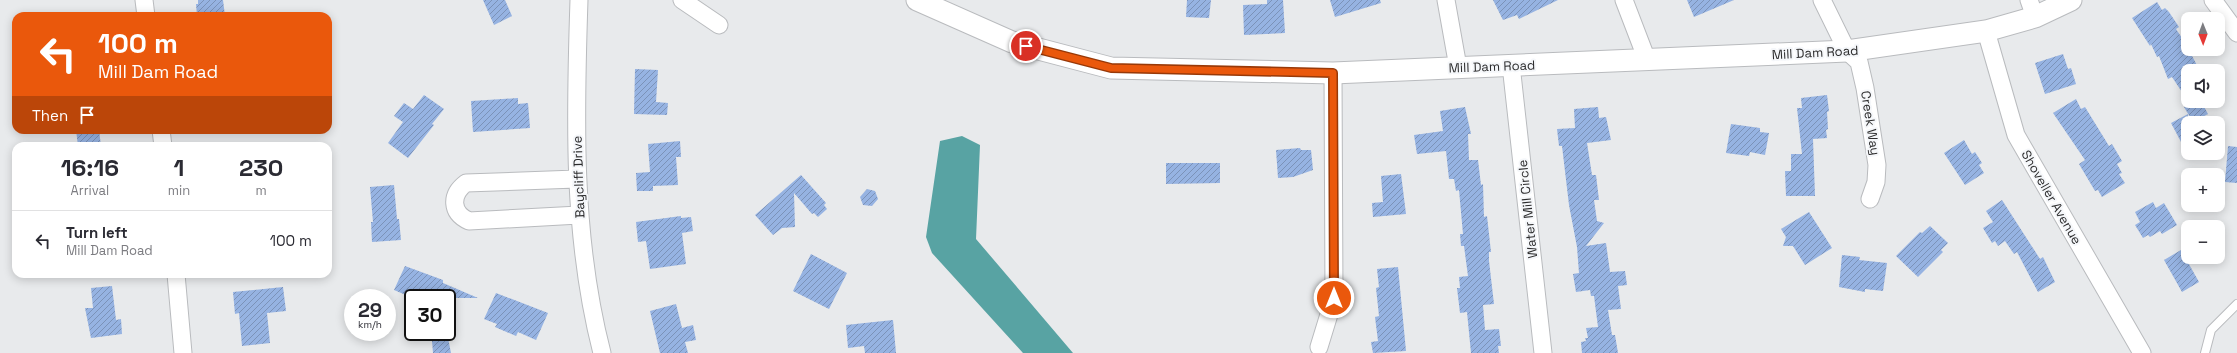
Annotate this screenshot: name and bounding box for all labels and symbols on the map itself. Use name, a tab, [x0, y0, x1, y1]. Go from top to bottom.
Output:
north arrow	[2181, 12, 2225, 56]
pin	[1009, 29, 1043, 63]
street label: Mill Dam Road	[1771, 42, 1859, 63]
street label: Mill Dam Road	[1448, 56, 1536, 77]
street label: Creek Way	[1857, 90, 1884, 157]
street label: Baycliff Drive	[569, 136, 588, 218]
street label: Shoveller Avenue	[2018, 147, 2085, 247]
street label: Water Mill Circle	[1514, 159, 1541, 259]
position arrow	[1313, 277, 1355, 319]
speed limit sign: 30	[404, 289, 456, 341]

